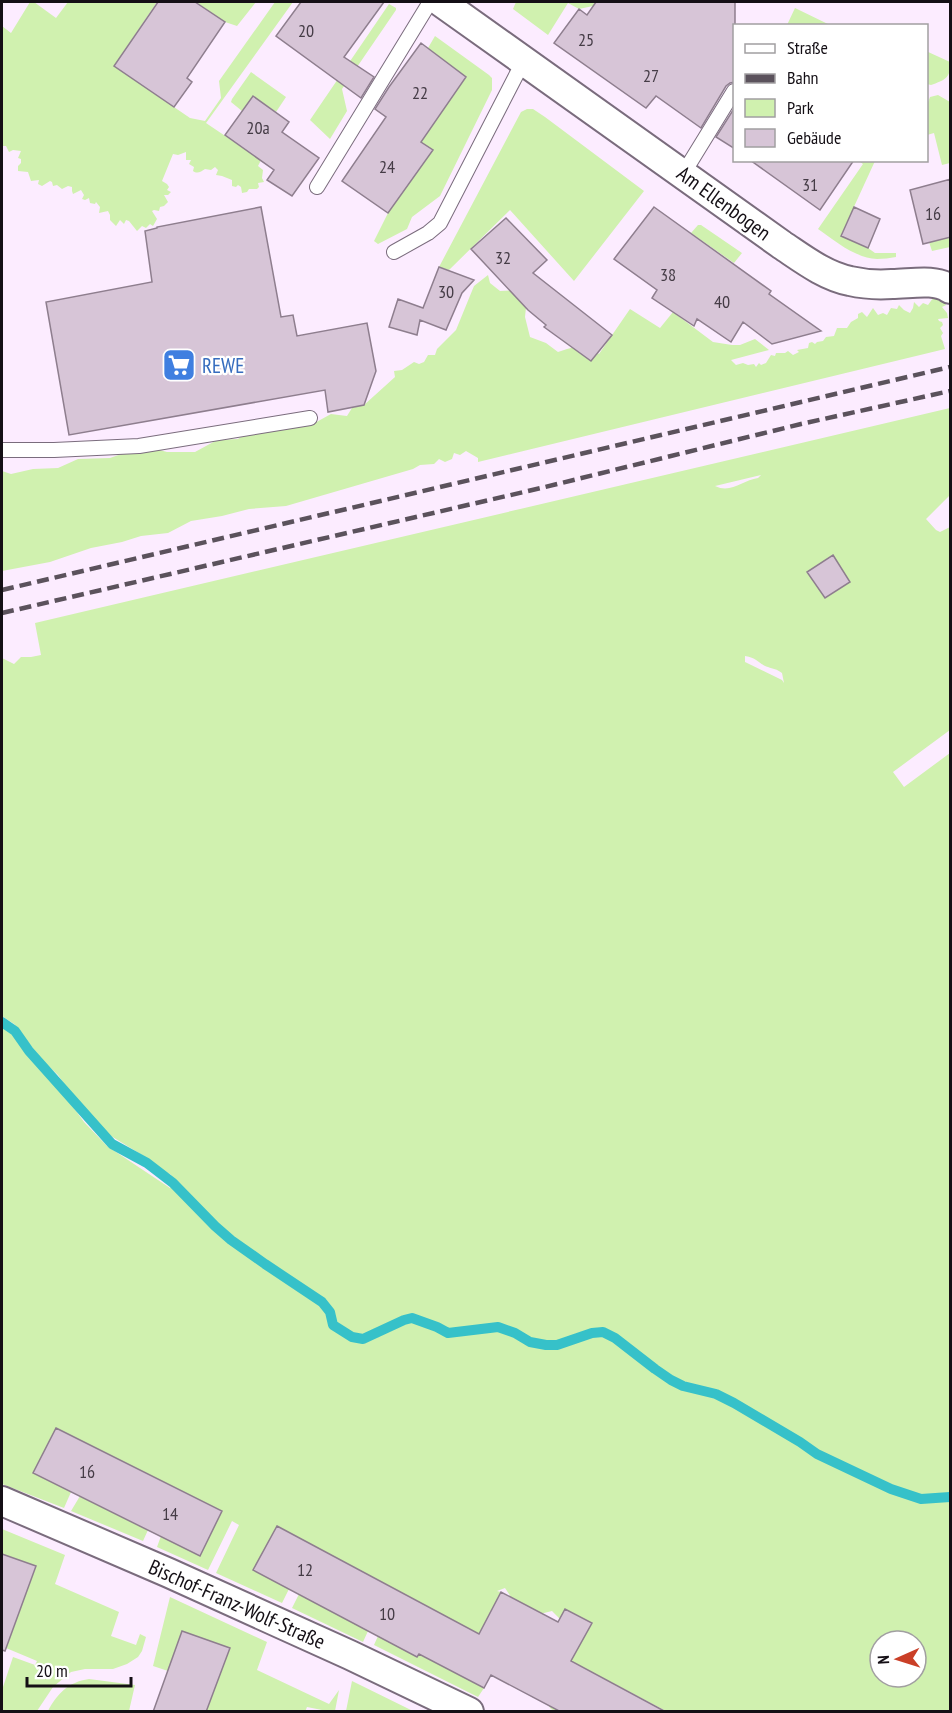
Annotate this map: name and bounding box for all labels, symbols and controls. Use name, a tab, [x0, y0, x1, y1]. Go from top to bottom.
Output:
house number: 20	[298, 19, 314, 42]
legend	[733, 24, 928, 162]
house number: 25	[578, 28, 594, 51]
text: Straße	[787, 36, 828, 59]
house number: 27	[643, 64, 659, 87]
text: Bahn	[787, 66, 819, 89]
house number: 22	[412, 81, 428, 104]
text: Park	[787, 96, 814, 119]
house number: 20a	[246, 116, 270, 139]
text: Gebäude	[787, 126, 841, 149]
house number: 24	[379, 155, 395, 178]
street label: Am Ellenbogen	[672, 160, 776, 246]
house number: 31	[802, 173, 818, 196]
house number: 16	[925, 202, 941, 225]
house number: 32	[495, 246, 511, 269]
house number: 38	[660, 263, 676, 286]
house number: 30	[438, 280, 454, 303]
house number: 40	[714, 290, 730, 313]
supermarket icon: REWE	[161, 347, 197, 383]
place label: REWE	[202, 352, 244, 379]
house number: 16	[79, 1460, 95, 1483]
house number: 14	[162, 1502, 178, 1525]
street label: Bischof-Franz-Wolf-Straße	[145, 1553, 329, 1655]
house number: 12	[297, 1558, 313, 1581]
house number: 10	[379, 1602, 395, 1625]
north arrow	[868, 1629, 928, 1689]
scale bar	[27, 1650, 130, 1688]
text: N	[873, 1655, 893, 1665]
text: 20 m	[36, 1659, 68, 1682]

